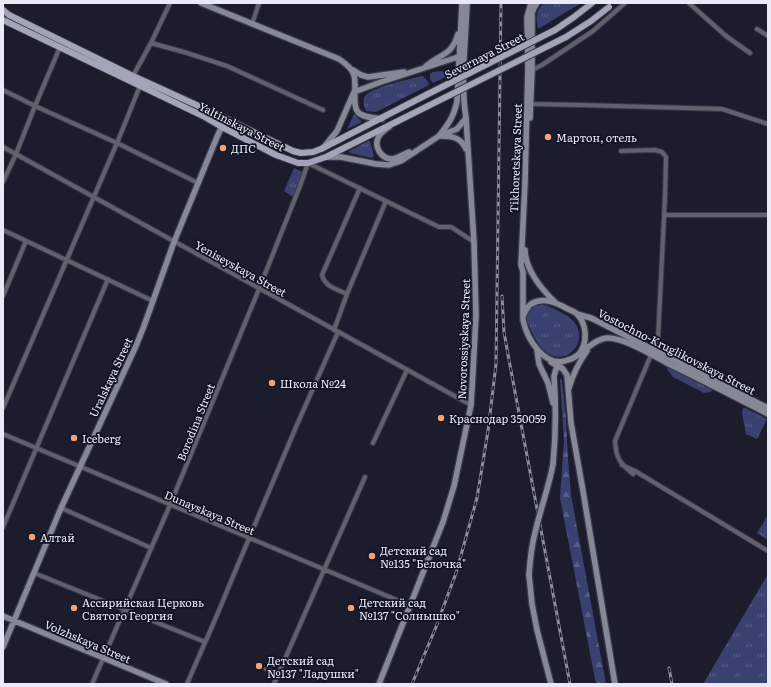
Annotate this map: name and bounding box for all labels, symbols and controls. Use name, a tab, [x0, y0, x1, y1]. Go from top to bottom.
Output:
street label: Severnaya Street	[441, 28, 527, 82]
street label: Yaltinskaya Street	[196, 97, 288, 155]
street label: Tikhoretskaya Street	[505, 102, 525, 213]
place label: Мартон, отель	[556, 129, 637, 145]
marker: Мартон, отель	[543, 132, 553, 142]
place label: ДПС	[231, 140, 256, 156]
marker: ДПС	[218, 143, 228, 153]
street label: Yeniseyskaya Street	[192, 236, 290, 300]
street label: Novorossiyskaya Street	[453, 278, 473, 400]
street label: Vostochno-Kruglikovskaya Street	[595, 304, 759, 398]
street label: Uralskaya Street	[85, 334, 136, 419]
place label: Школа №24	[280, 375, 346, 391]
marker: Школа №24	[267, 378, 277, 388]
street label: Borodina Street	[172, 380, 218, 463]
place label: Краснодар 350059	[449, 410, 546, 426]
marker: Краснодар 350059	[436, 413, 446, 423]
place label: Iceberg	[82, 430, 122, 446]
marker: Iceberg	[69, 433, 79, 443]
street label: Dunayskaya Street	[162, 486, 258, 538]
place label: Алтай	[40, 529, 75, 545]
marker: Алтай	[27, 532, 37, 542]
place label: Детский сад №135 "Белочка"	[380, 542, 466, 571]
marker: Детский сад №135 "Белочка"	[367, 551, 377, 561]
place label: Ассирийская Церковь Святого Георгия	[82, 594, 204, 623]
place label: Детский сад №137 "Солнышко"	[359, 594, 460, 623]
marker: Ассирийская Церковь Святого Георгия	[69, 603, 79, 613]
marker: Детский сад №137 "Солнышко"	[346, 603, 356, 613]
street label: Volzhskaya Street	[42, 616, 134, 667]
place label: Детский сад №137 "Ладушки"	[267, 652, 359, 681]
marker: Детский сад №137 "Ладушки"	[254, 661, 264, 671]

